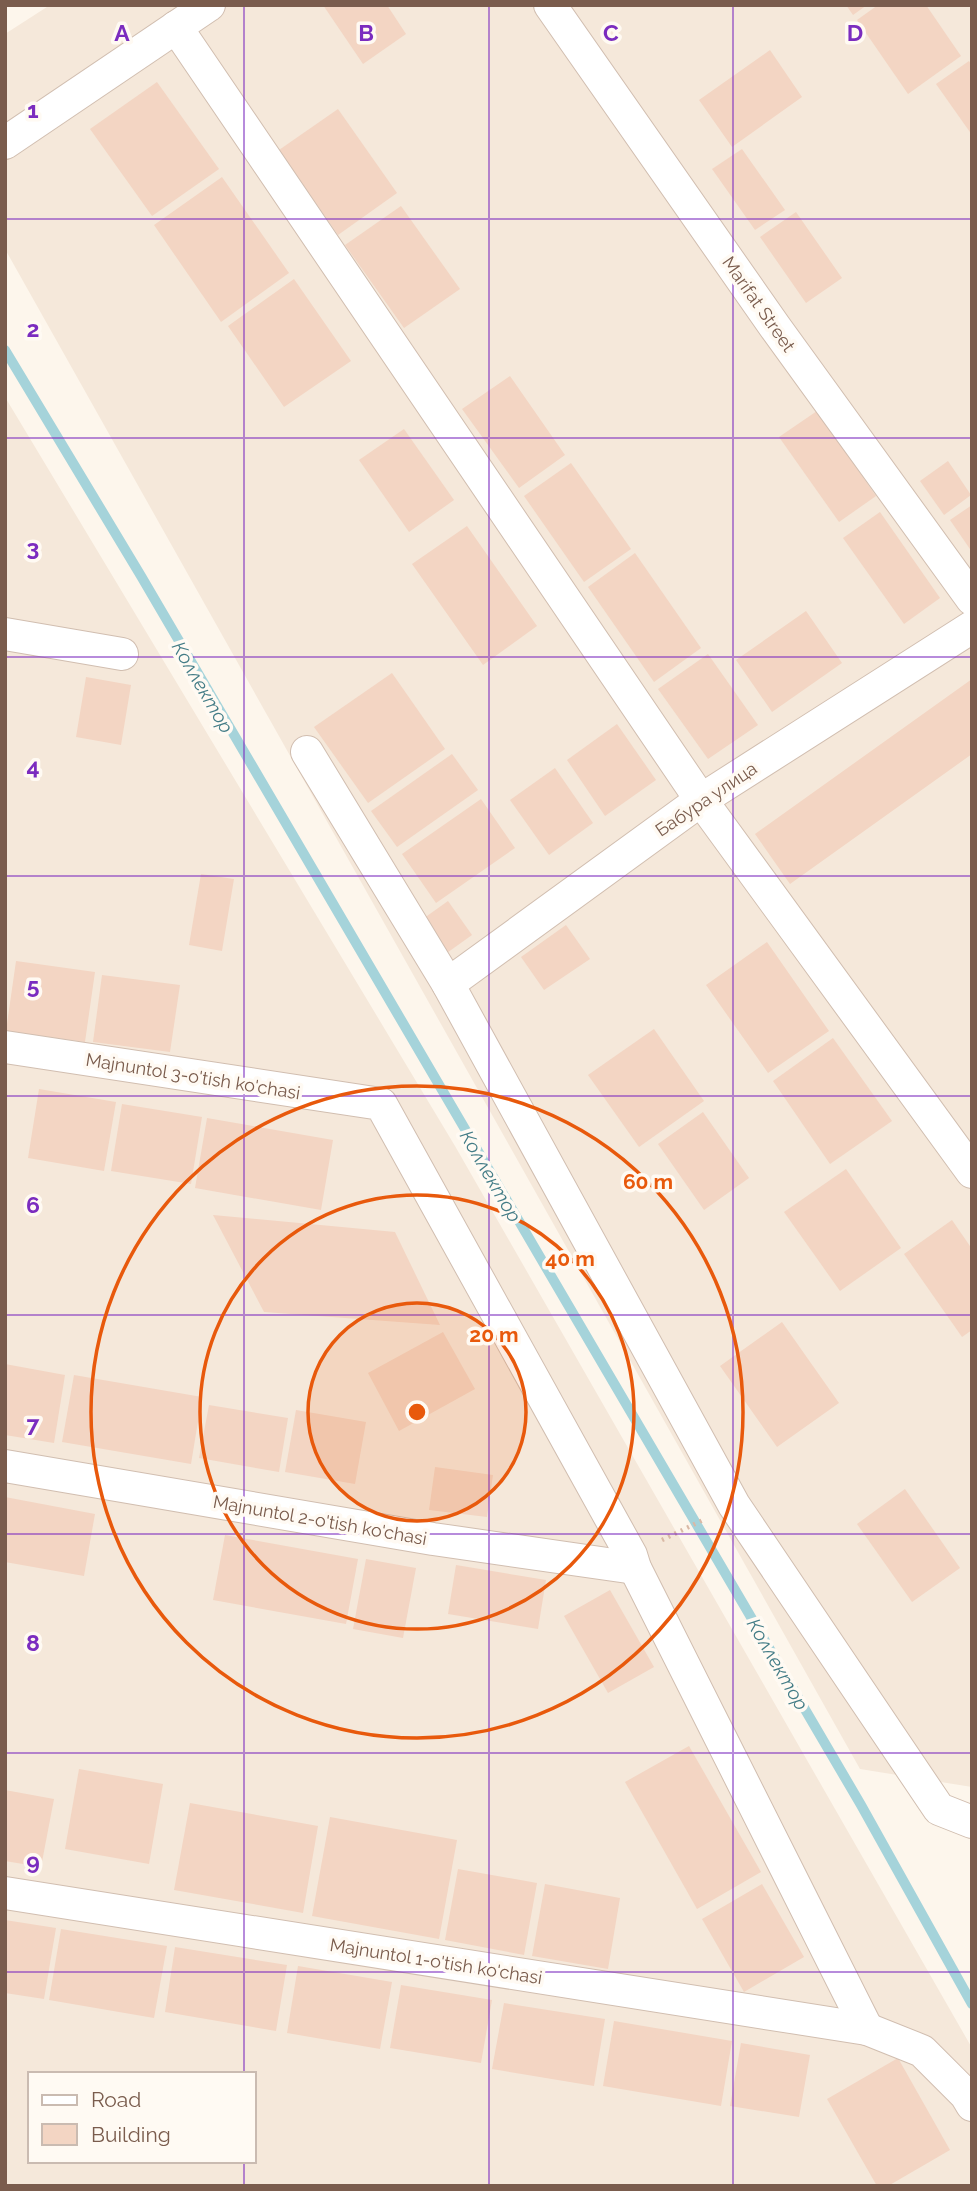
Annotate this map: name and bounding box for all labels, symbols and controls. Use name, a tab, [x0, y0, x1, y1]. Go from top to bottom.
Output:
text: A	[114, 19, 130, 46]
text: B	[358, 19, 374, 46]
text: C	[603, 19, 619, 46]
text: D	[847, 19, 863, 46]
text: 1	[27, 96, 39, 123]
street label: Marifat Street	[718, 252, 800, 356]
text: 2	[27, 315, 39, 342]
text: 3	[27, 534, 39, 561]
water label: Коллектор	[168, 637, 238, 737]
text: 4	[26, 753, 40, 780]
street label: Бабура улица	[651, 757, 761, 841]
text: 5	[27, 972, 40, 999]
street label: Majnuntol 3-o'tish ko'chasi	[84, 1049, 302, 1103]
water label: Коллектор	[456, 1126, 526, 1226]
text: 60 m	[623, 1169, 673, 1194]
text: 6	[26, 1191, 40, 1218]
text: 40 m	[545, 1246, 595, 1271]
text: 20 m	[469, 1322, 519, 1347]
centre of rings	[405, 1400, 429, 1424]
text: 7	[27, 1410, 40, 1437]
street label: Majnuntol 2-o'tish ko'chasi	[212, 1491, 428, 1549]
water label: Коллектор	[743, 1614, 813, 1714]
text: 8	[26, 1629, 40, 1656]
text: 9	[26, 1848, 40, 1875]
street label: Majnuntol 1-o'tish ko'chasi	[328, 1934, 544, 1988]
legend	[28, 2072, 256, 2163]
text: Road	[91, 2087, 141, 2112]
text: Building	[91, 2122, 171, 2147]

